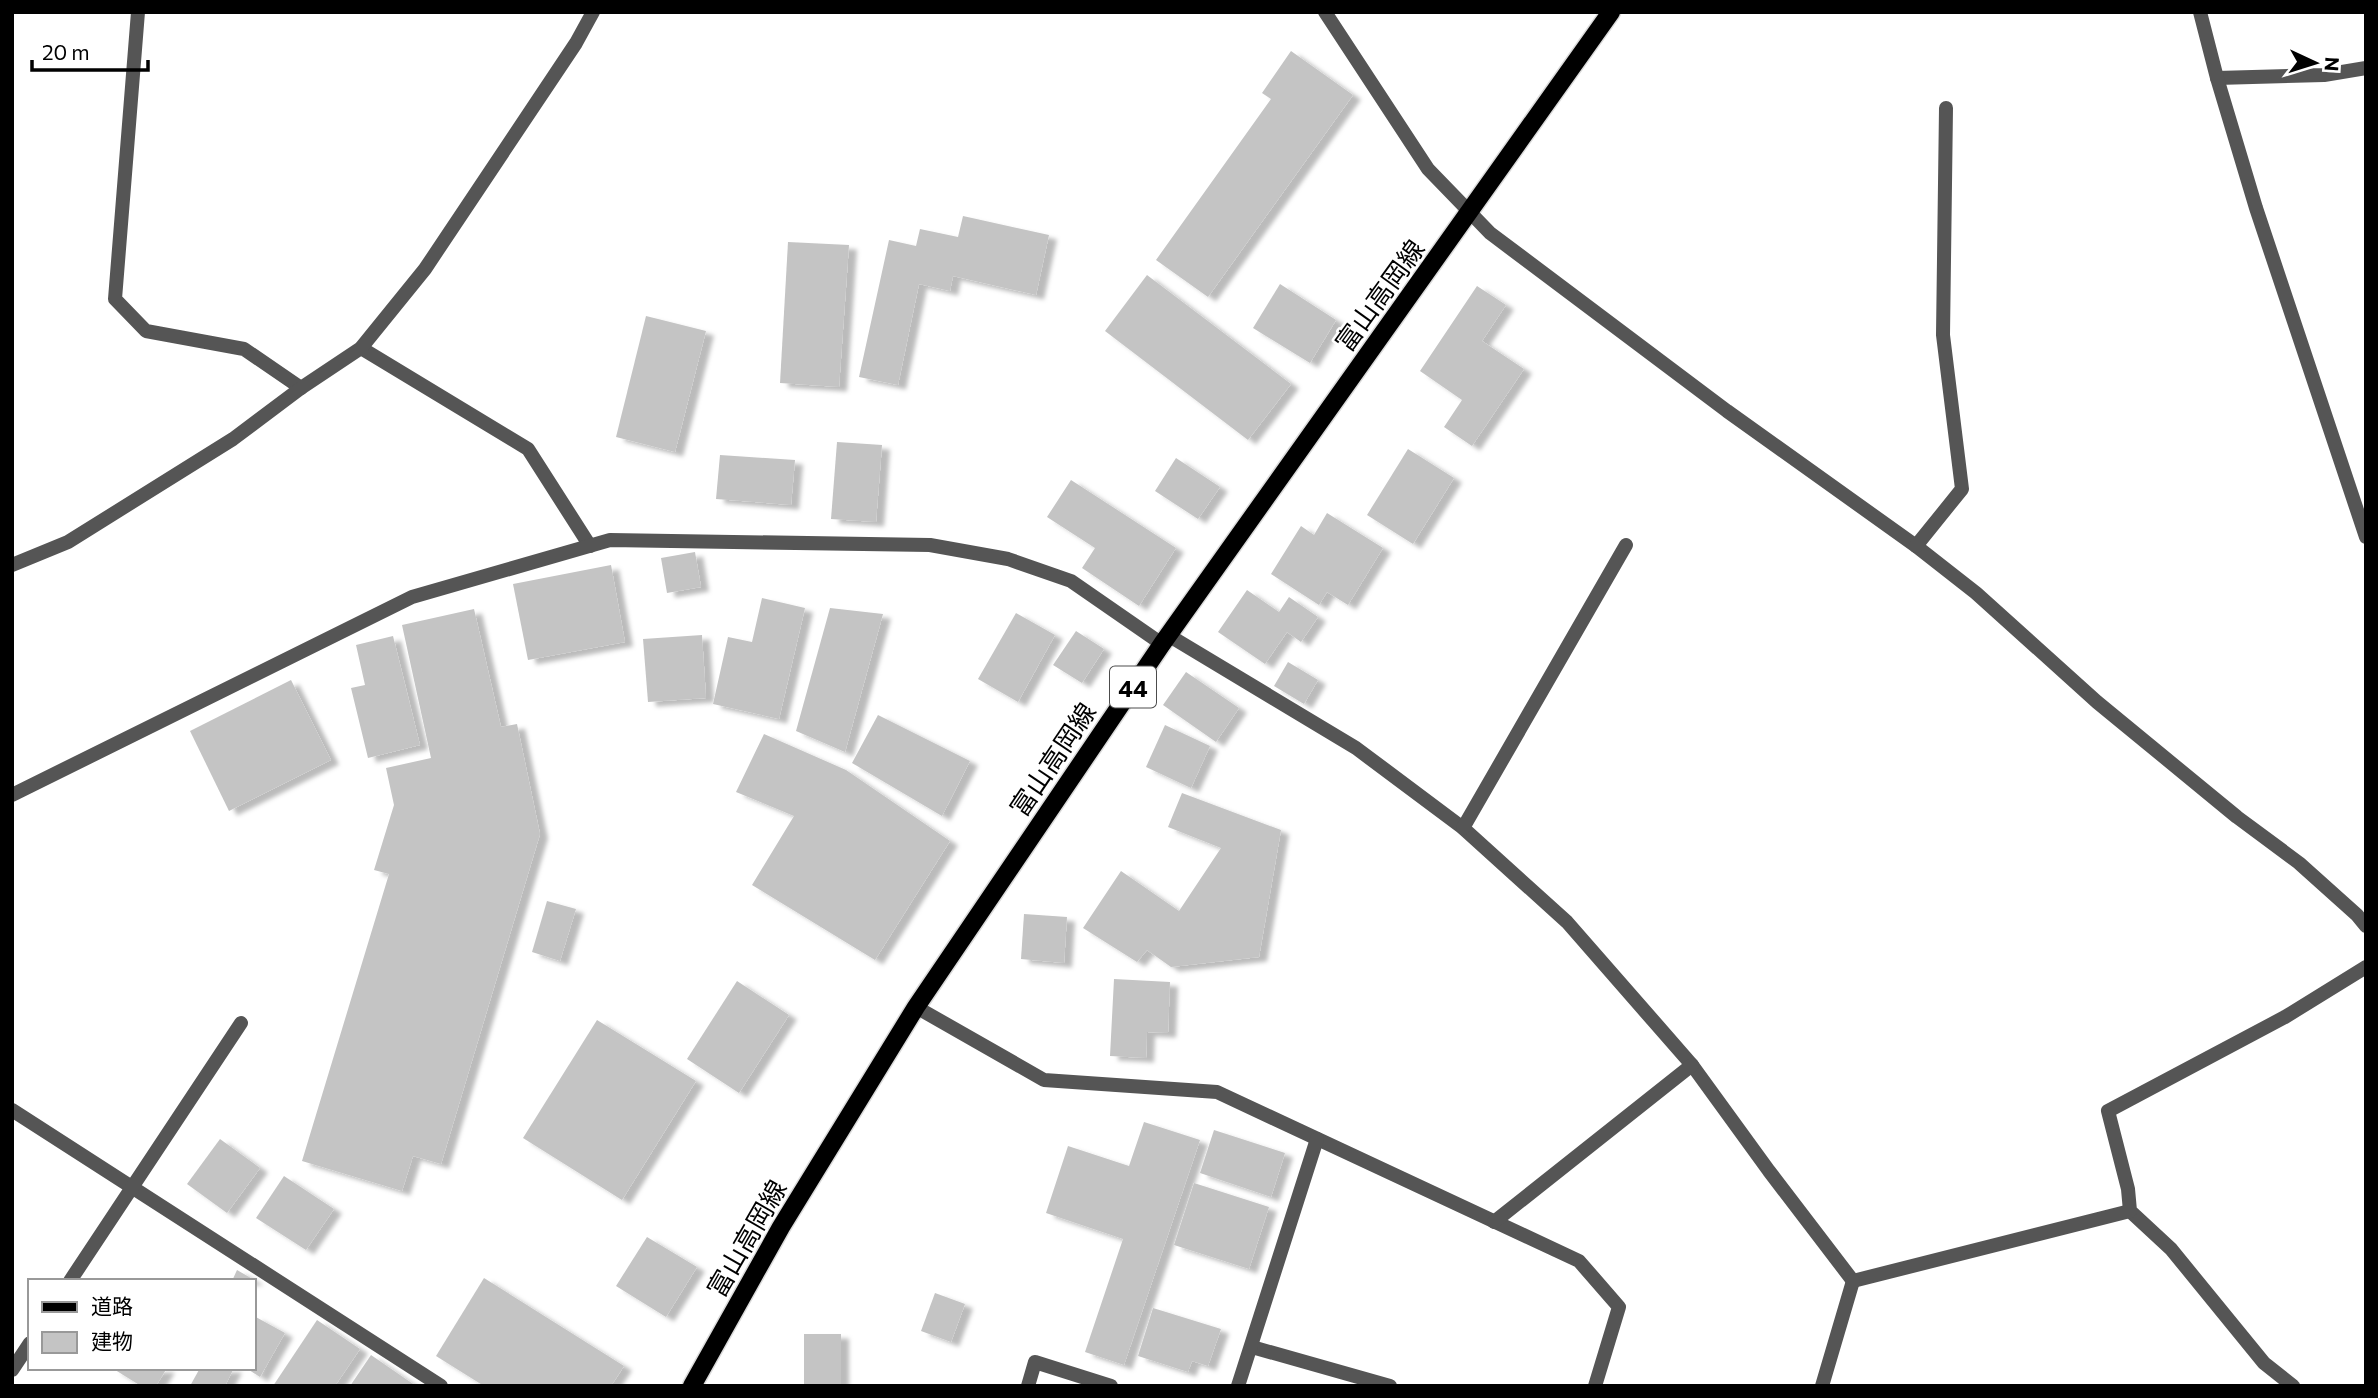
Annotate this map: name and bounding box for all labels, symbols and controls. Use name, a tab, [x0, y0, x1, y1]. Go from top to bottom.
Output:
scale bar	[32, 28, 147, 72]
north arrow	[2280, 28, 2350, 98]
text: 20 m	[42, 39, 90, 64]
text: N	[2320, 56, 2344, 72]
street label: 富山高岡線	[1328, 233, 1430, 357]
road number: 44	[1110, 666, 1156, 708]
street label: 富山高岡線	[1003, 696, 1101, 822]
street label: 富山高岡線	[700, 1174, 792, 1302]
legend	[28, 1279, 256, 1370]
text: 道路	[91, 1293, 133, 1318]
text: 建物	[91, 1328, 133, 1353]

